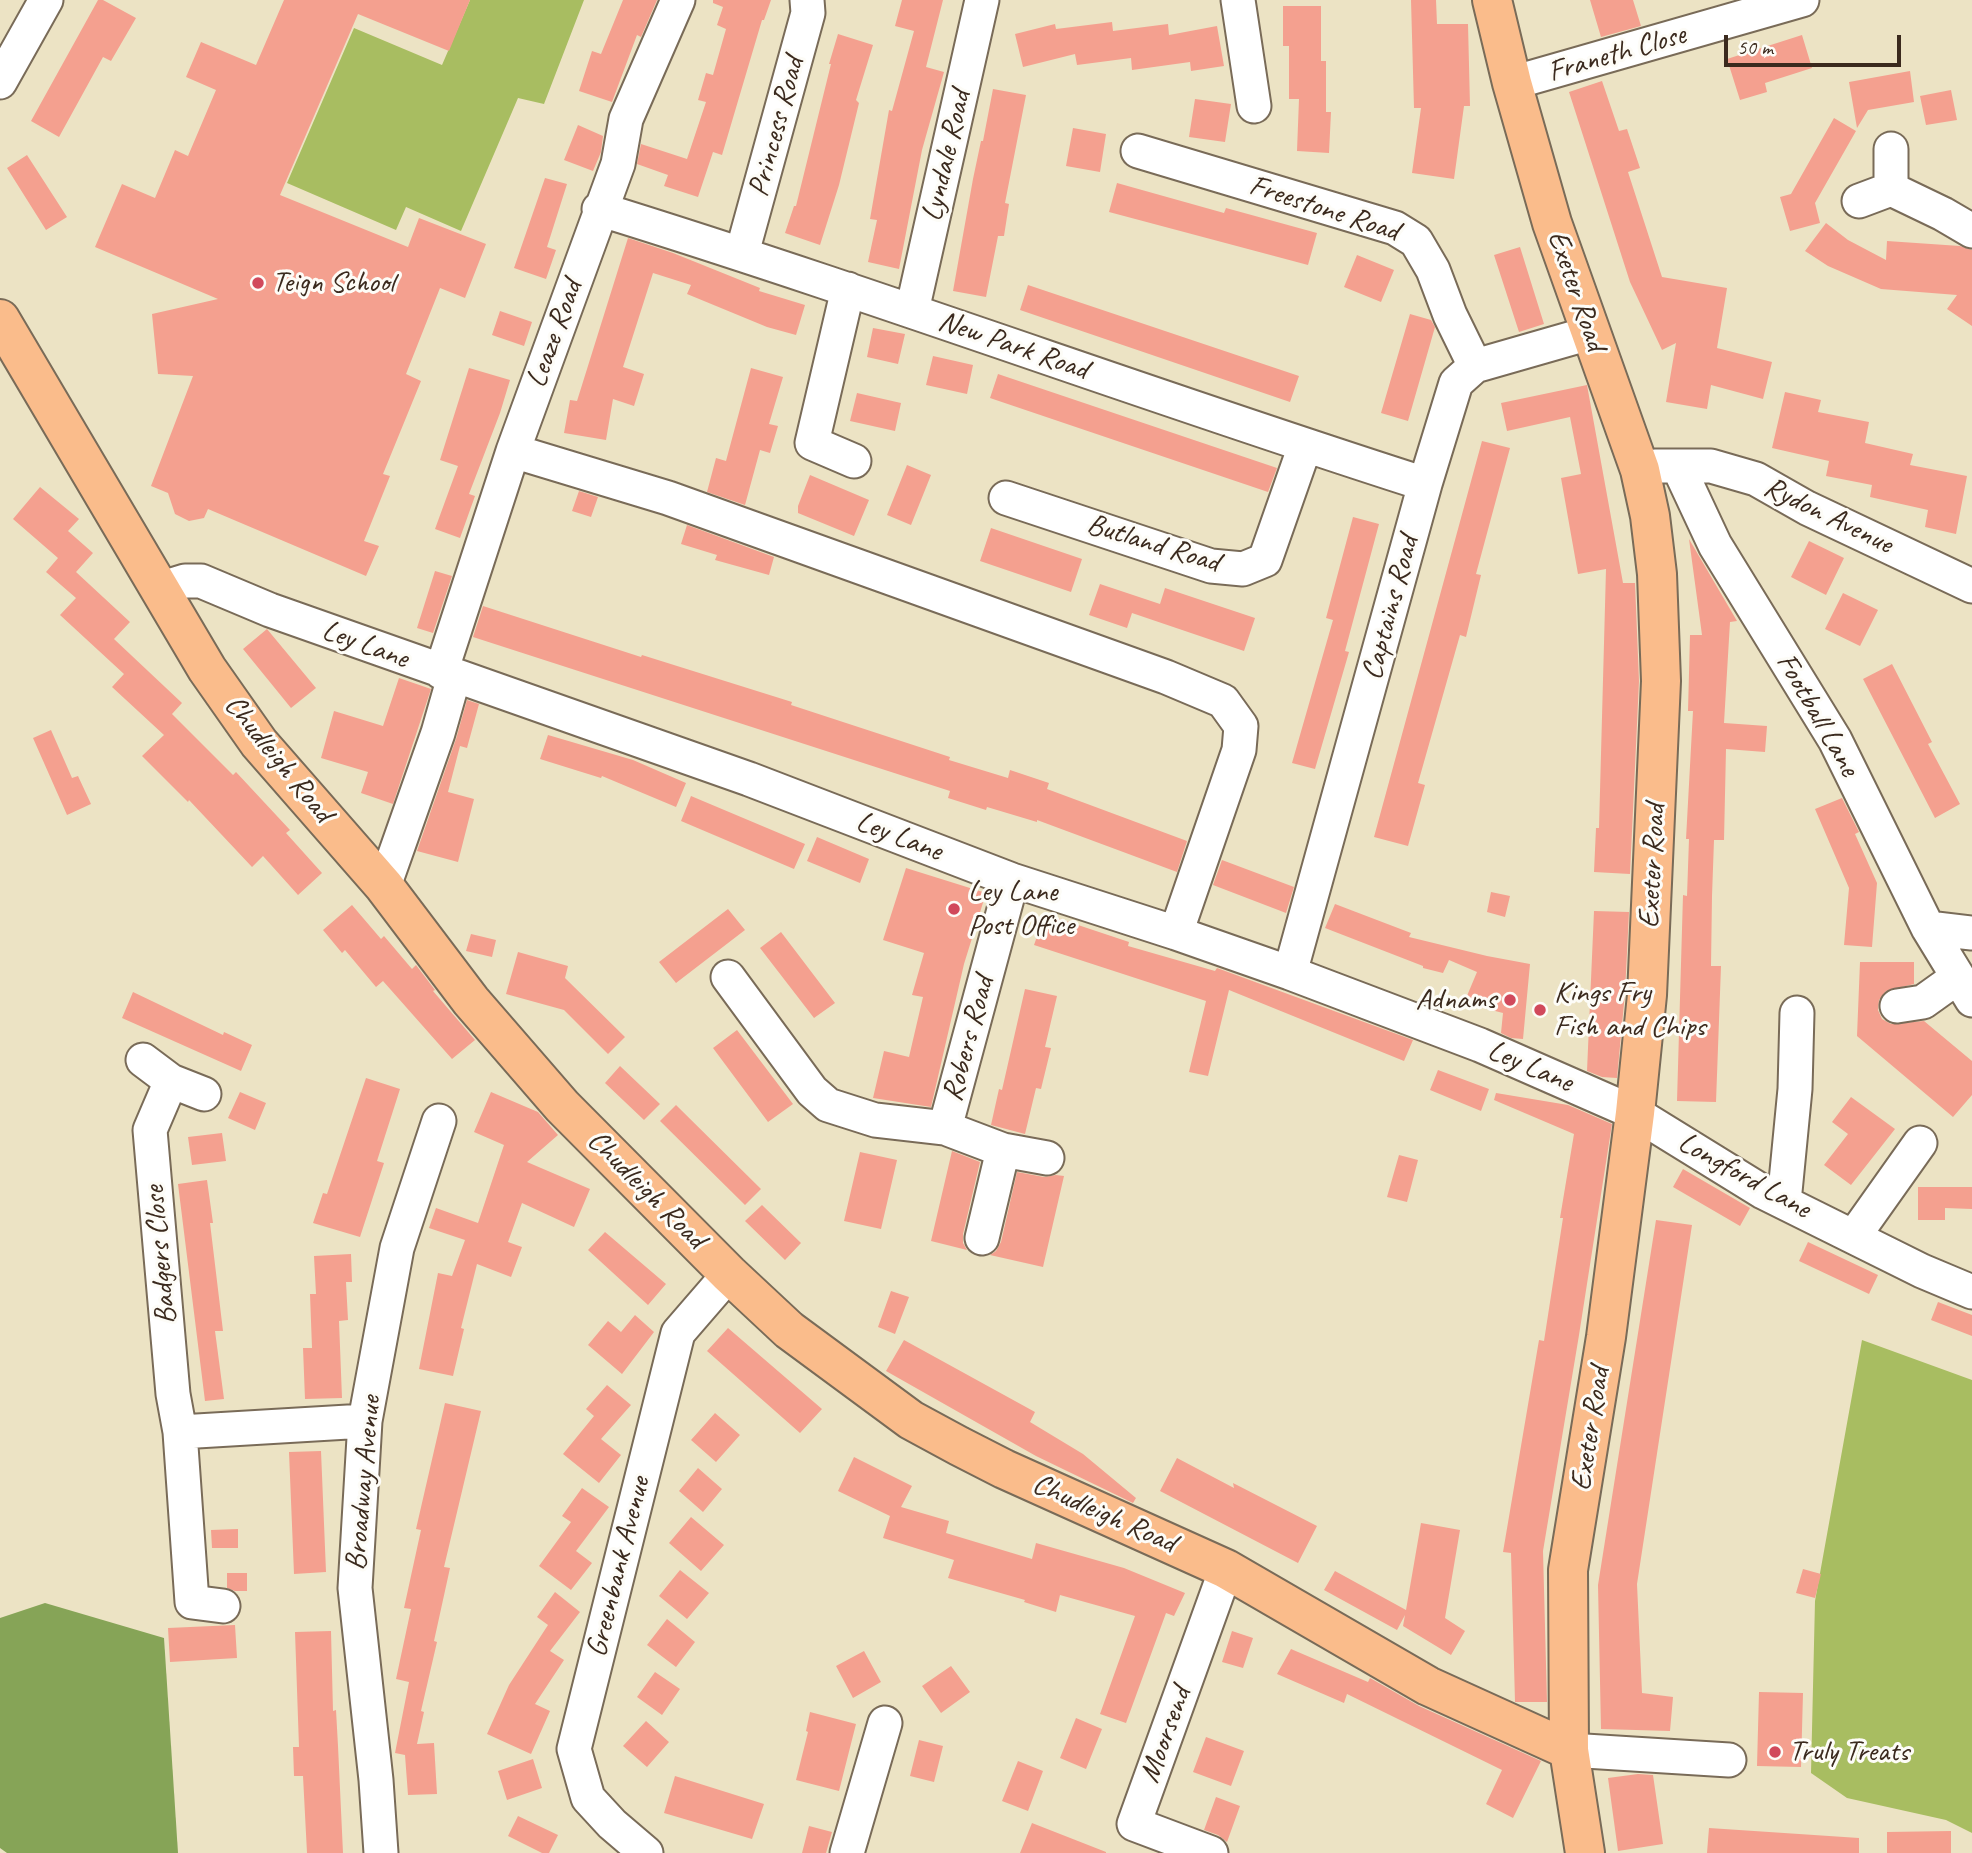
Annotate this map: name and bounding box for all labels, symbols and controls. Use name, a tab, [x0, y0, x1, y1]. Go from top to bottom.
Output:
street label: Franeth Close	[1544, 17, 1690, 91]
scale bar	[1727, 21, 1904, 65]
text: 50 m	[1737, 34, 1773, 60]
street label: Princess Road	[741, 53, 813, 201]
street label: Lyndale Road	[914, 87, 980, 225]
street label: Freestone Road	[1245, 168, 1403, 250]
street label: Exeter Road	[1539, 226, 1613, 356]
place label: Teign School	[272, 265, 394, 301]
marker: Teign School	[250, 275, 266, 291]
street label: Leaze Road	[519, 276, 591, 392]
street label: New Park Road	[933, 304, 1093, 388]
street label: Rydon Avenue	[1758, 469, 1898, 563]
street label: Butland Road	[1082, 507, 1224, 581]
street label: Captains Road	[1355, 532, 1427, 684]
street label: Ley Lane	[317, 613, 413, 677]
street label: Football Lane	[1767, 647, 1867, 783]
street label: Chudleigh Road	[216, 688, 340, 830]
street label: Exeter Road	[1632, 803, 1674, 929]
street label: Ley Lane	[851, 804, 947, 870]
place label: Ley Lane Post Office	[968, 874, 1074, 944]
marker: Ley Lane Post Office	[946, 901, 962, 917]
street label: Robers Road	[935, 973, 1003, 1105]
place label: Kings Fry Fish and Chips	[1554, 975, 1706, 1046]
place label: Adnams	[1416, 982, 1496, 1018]
marker: Adnams	[1502, 992, 1518, 1008]
marker: Kings Fry Fish and Chips	[1532, 1002, 1548, 1018]
street label: Ley Lane	[1482, 1033, 1578, 1101]
street label: Chudleigh Road	[579, 1123, 713, 1257]
street label: Longford Lane	[1672, 1125, 1816, 1227]
street label: Badgers Close	[137, 1184, 185, 1326]
street label: Exeter Road	[1564, 1365, 1618, 1493]
street label: Broadway Avenue	[338, 1394, 390, 1572]
street label: Chudleigh Road	[1027, 1466, 1181, 1562]
street label: Greenbank Avenue	[579, 1473, 659, 1661]
street label: Moorsend	[1132, 1682, 1200, 1788]
place label: Truly Treats	[1789, 1734, 1909, 1770]
marker: Truly Treats	[1767, 1744, 1783, 1760]

